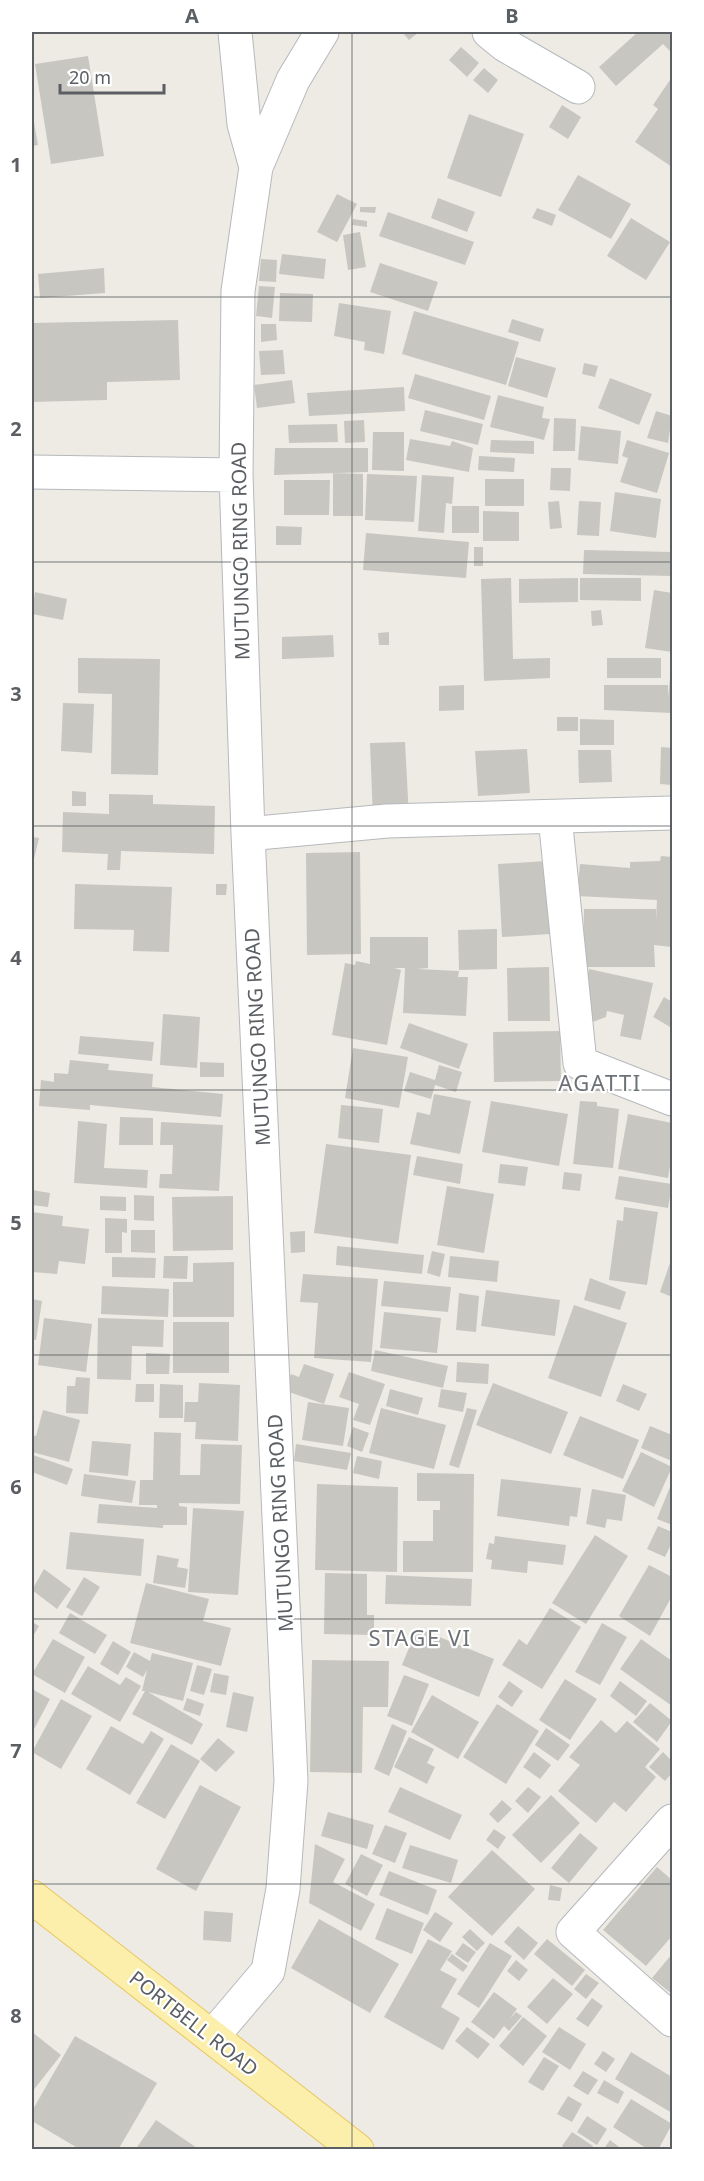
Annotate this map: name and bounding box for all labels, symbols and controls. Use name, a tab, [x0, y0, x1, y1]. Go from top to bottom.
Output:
text: A	[185, 2, 199, 29]
text: B	[505, 2, 519, 29]
scale bar	[60, 57, 164, 95]
text: 20 m	[69, 65, 111, 89]
text: 1	[10, 151, 22, 178]
text: 2	[10, 415, 22, 442]
street label: MUTUNGO RING ROAD	[225, 442, 255, 660]
text: 3	[10, 680, 22, 707]
street label: MUTUNGO RING ROAD	[238, 927, 276, 1147]
text: 4	[10, 944, 22, 971]
district label: AGATTI	[558, 1067, 642, 1097]
text: 5	[10, 1209, 22, 1236]
street label: MUTUNGO RING ROAD	[261, 1413, 299, 1633]
text: 6	[10, 1473, 22, 1500]
district label: STAGE VI	[368, 1622, 472, 1652]
text: 7	[10, 1737, 22, 1764]
street label: PORTBELL ROAD	[124, 1964, 264, 2082]
text: 8	[10, 2002, 22, 2029]

